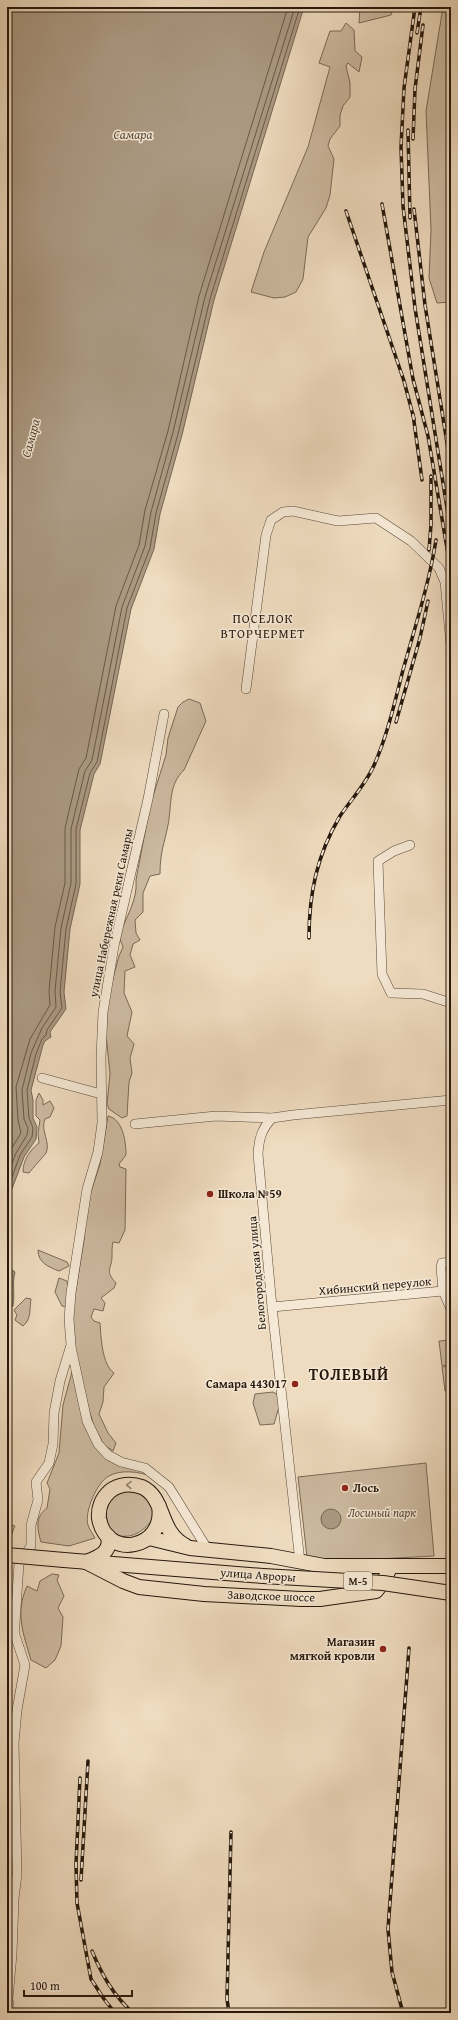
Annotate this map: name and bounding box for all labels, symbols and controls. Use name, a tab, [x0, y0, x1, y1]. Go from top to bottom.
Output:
water label: Самара	[113, 125, 153, 144]
water label: Самара	[16, 417, 45, 459]
district label: ПОСЕЛОК ВТОРЧЕРМЕТ	[220, 609, 306, 643]
street label: улица Набережная реки Самары	[84, 826, 137, 1000]
place label: Школа №59	[218, 1185, 282, 1202]
marker: Школа №59	[205, 1189, 215, 1199]
street label: Белогородская улица	[243, 1215, 270, 1331]
street label: Хибинский переулок	[318, 1272, 433, 1299]
district label: ТОЛЕВЫЙ	[309, 1362, 389, 1386]
place label: Самара 443017	[206, 1375, 287, 1392]
marker: Самара 443017	[290, 1379, 300, 1389]
place label: Лось	[353, 1479, 379, 1496]
one-way arrow	[126, 1481, 132, 1490]
marker: Лось	[340, 1483, 350, 1493]
park label: Лосиный парк	[348, 1504, 416, 1521]
street label: улица Авроры	[219, 1563, 297, 1586]
road number: М-5	[344, 1572, 372, 1590]
street label: Заводское шоссе	[227, 1585, 316, 1606]
place label: Магазин мягкой кровли	[290, 1633, 376, 1664]
marker: Магазин мягкой кровли	[378, 1644, 388, 1654]
scale bar	[24, 1972, 132, 1998]
text: 100 m	[30, 1977, 60, 1994]

